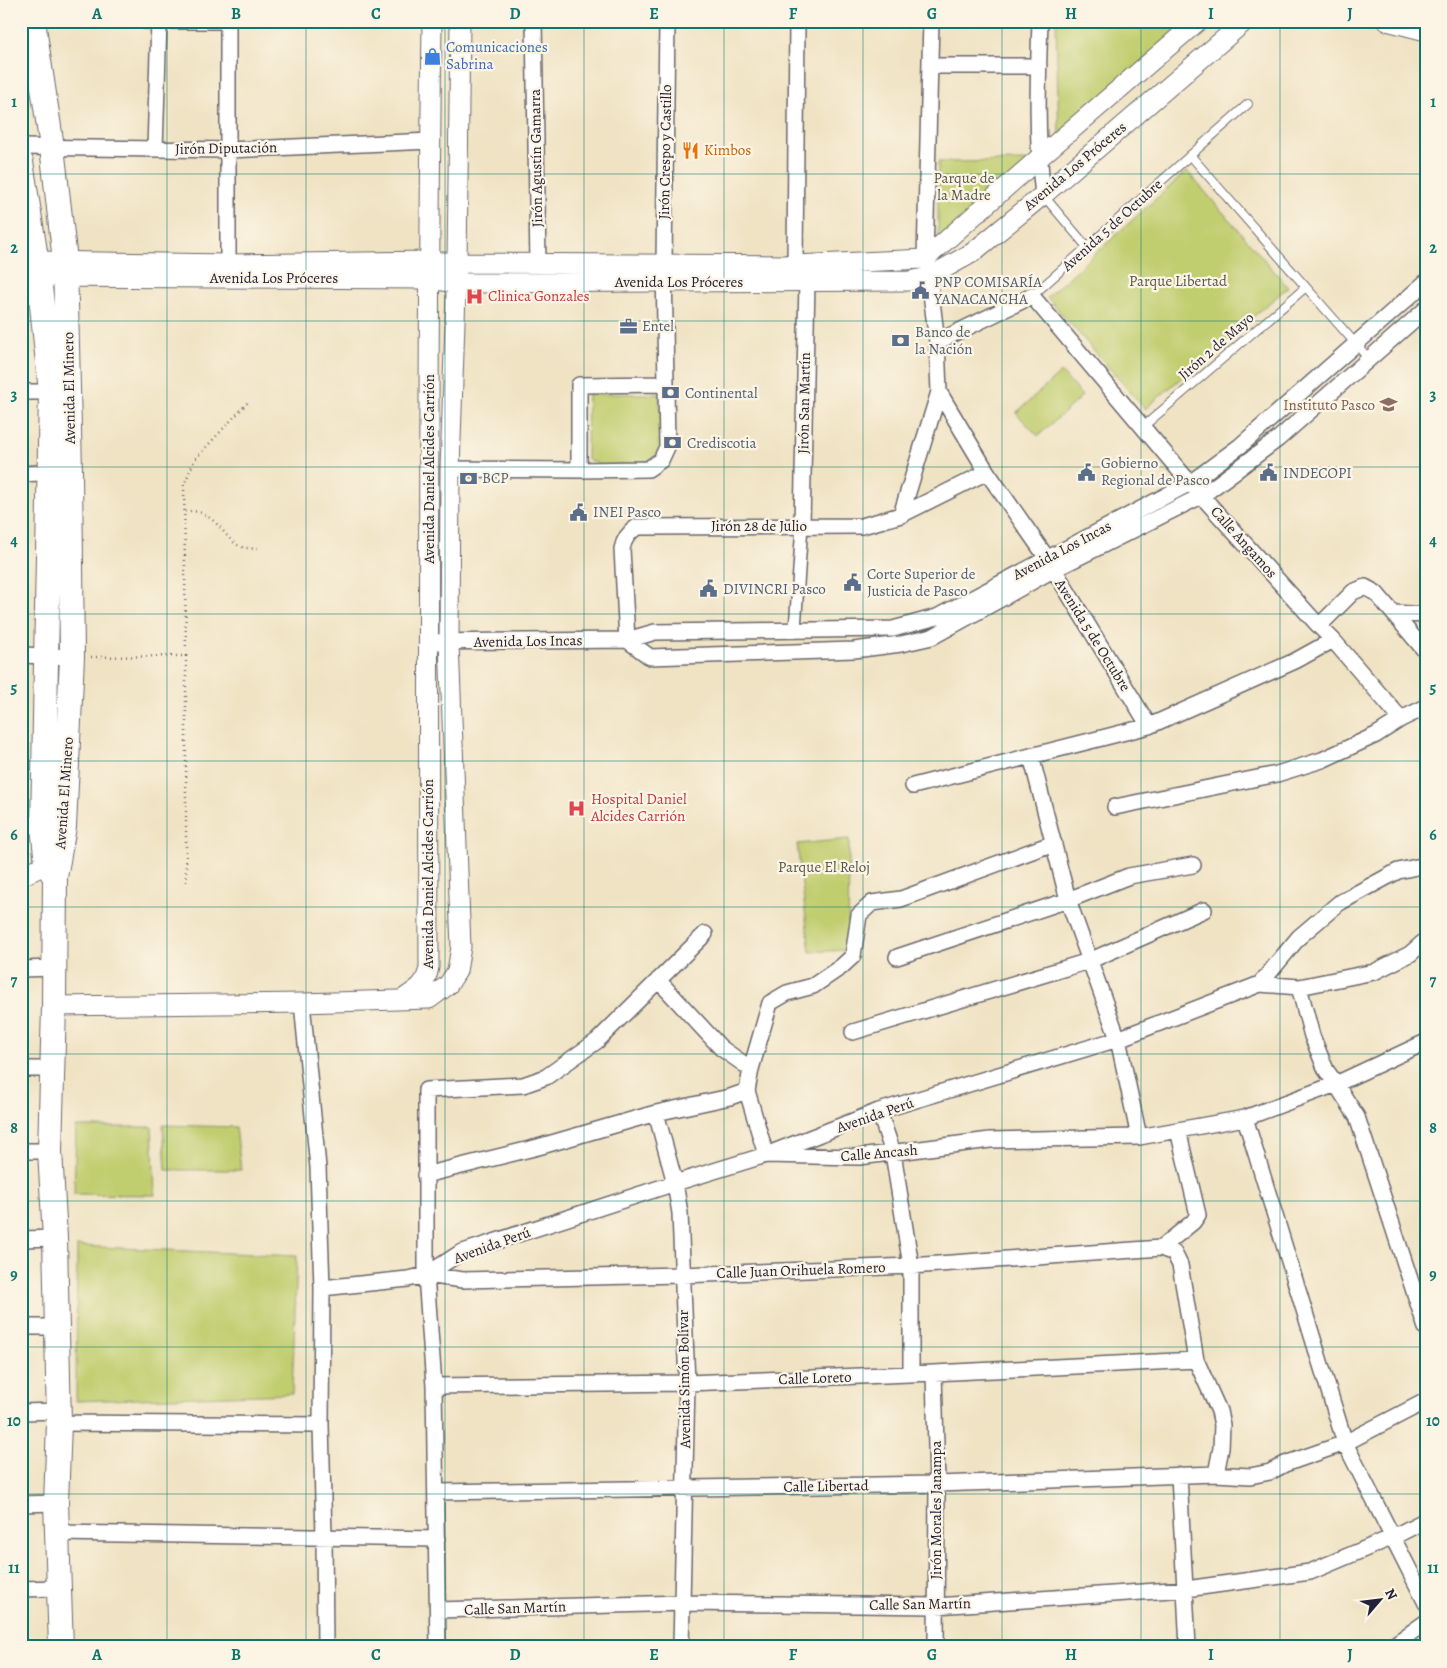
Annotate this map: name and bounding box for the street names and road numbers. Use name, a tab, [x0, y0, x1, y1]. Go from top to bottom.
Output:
street label: Jirón Crespo y Castillo	[654, 84, 676, 220]
street label: Jirón Agustín Gamarra	[525, 89, 547, 227]
street label: Avenida Los Próceres	[1019, 117, 1131, 216]
street label: Jirón Diputación	[175, 137, 277, 159]
street label: Avenida 5 de Octubre	[1057, 174, 1167, 276]
street label: Avenida Los Próceres	[209, 268, 338, 288]
street label: Avenida Los Próceres	[614, 272, 743, 292]
street label: Jirón 2 de Mayo	[1174, 308, 1258, 384]
street label: Avenida El Minero	[58, 332, 80, 445]
street label: Jirón San Martín	[793, 352, 815, 454]
street label: Avenida Daniel Alcides Carrión	[419, 374, 439, 565]
street label: Calle Angamos	[1206, 502, 1282, 582]
street label: Jirón 28 de Julio	[711, 516, 807, 536]
street label: Avenida Los Incas	[1008, 516, 1115, 585]
street label: Avenida 5 de Octubre	[1050, 574, 1136, 695]
street label: Avenida Los Incas	[472, 630, 583, 652]
street label: Avenida El Minero	[50, 736, 78, 851]
street label: Avenida Daniel Alcides Carrión	[418, 779, 438, 970]
street label: Avenida Perú	[833, 1092, 917, 1138]
street label: Calle Ancash	[840, 1140, 918, 1166]
street label: Avenida Perú	[450, 1222, 534, 1268]
street label: Calle Juan Orihuela Romero	[716, 1257, 886, 1283]
street label: Avenida Simón Bolívar	[673, 1309, 695, 1449]
street label: Calle Loreto	[778, 1367, 852, 1389]
street label: Jirón Morales Janampa	[926, 1441, 946, 1579]
street label: Calle Libertad	[783, 1475, 870, 1497]
street label: Calle San Martín	[869, 1593, 971, 1615]
street label: Calle San Martín	[464, 1596, 566, 1620]

